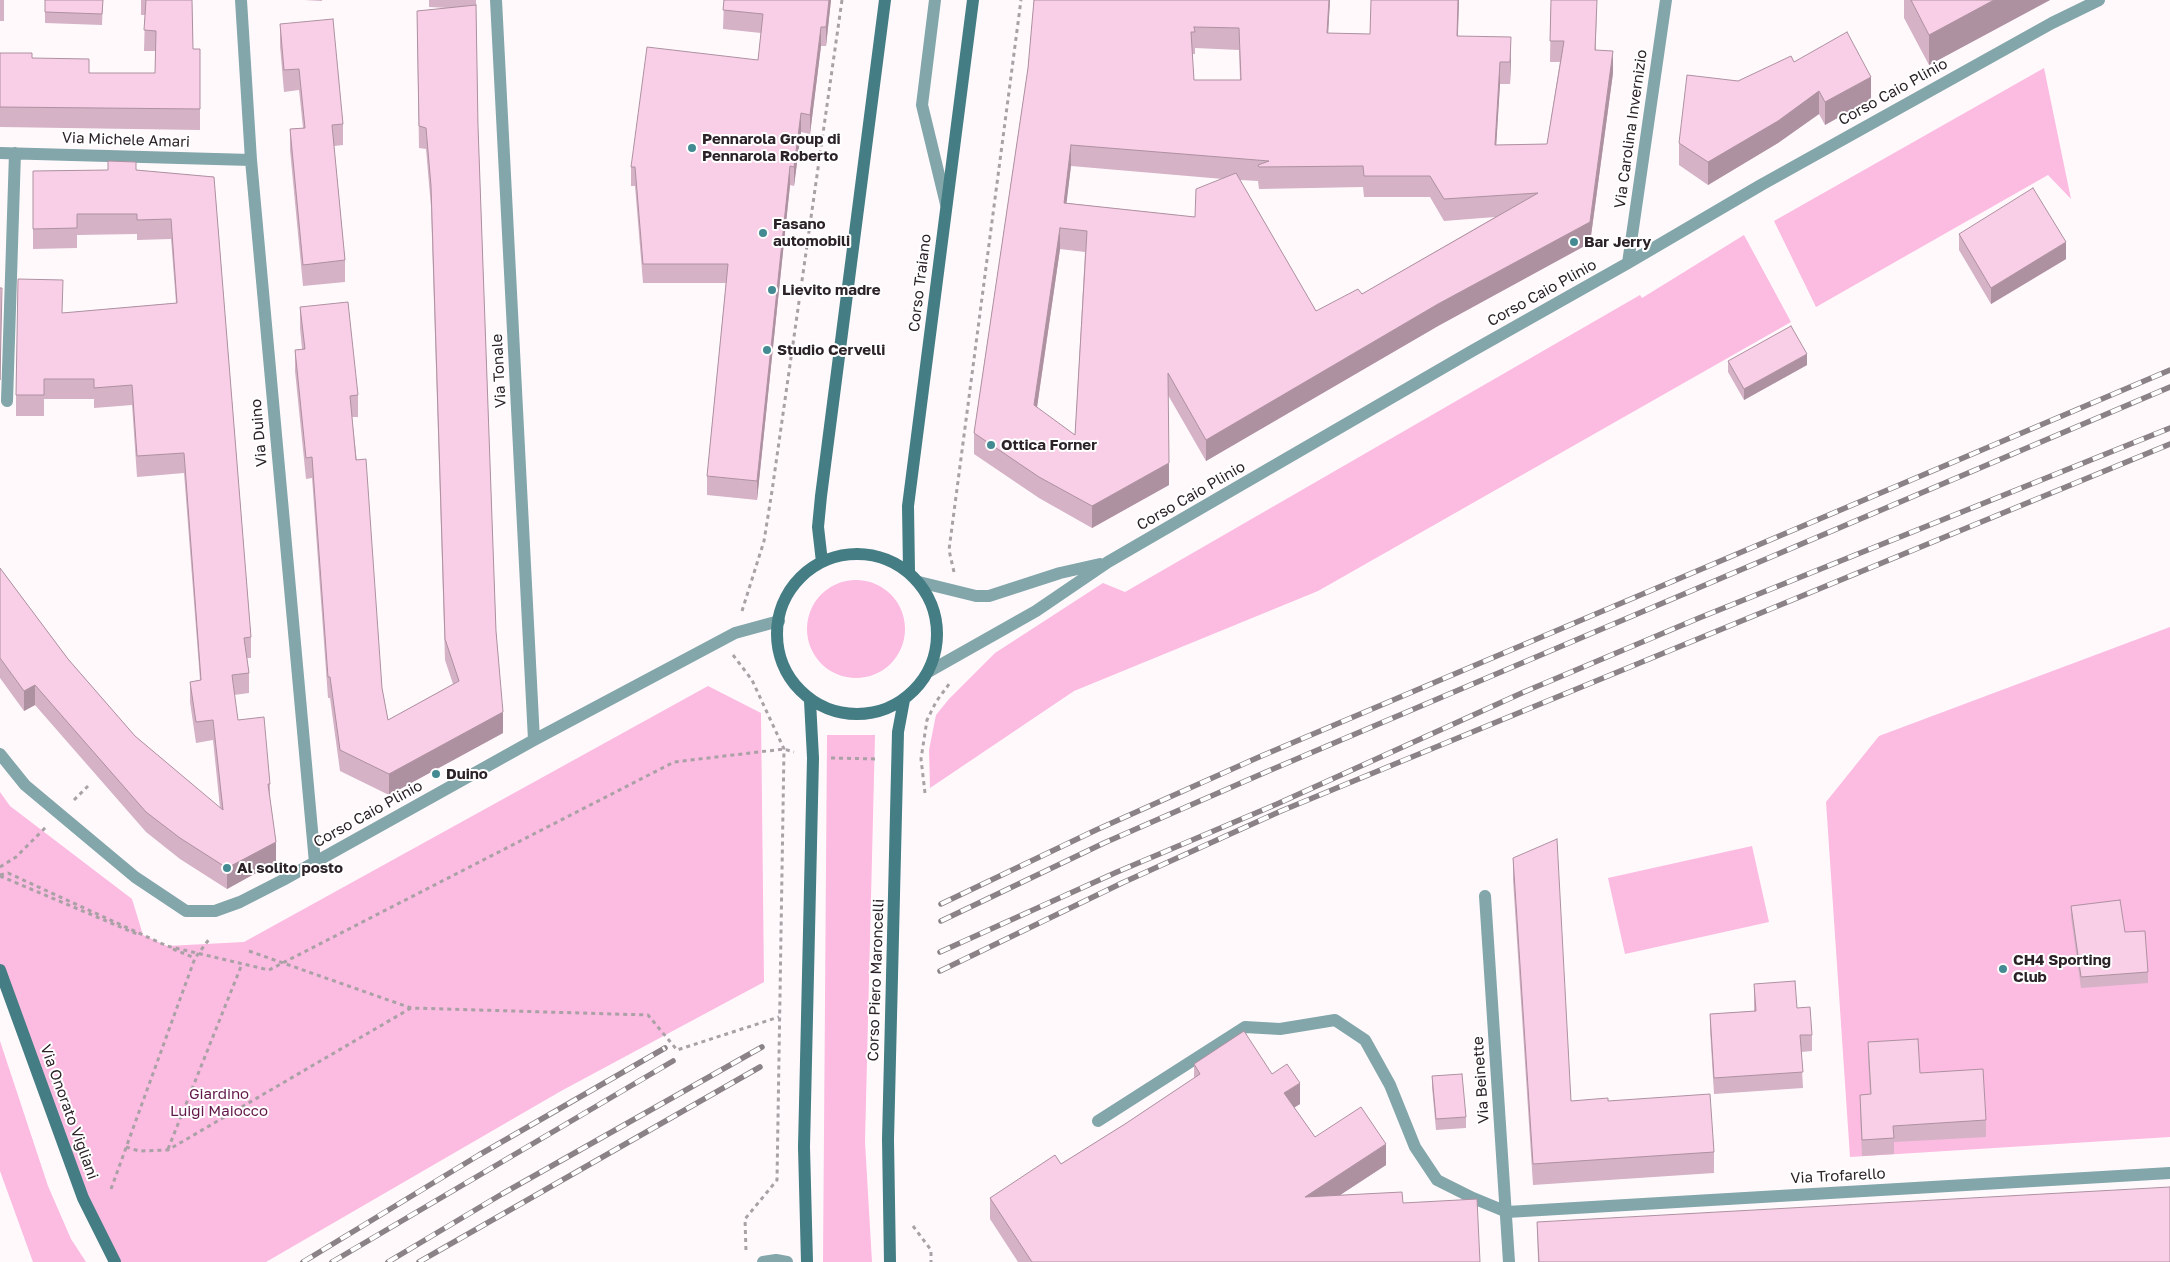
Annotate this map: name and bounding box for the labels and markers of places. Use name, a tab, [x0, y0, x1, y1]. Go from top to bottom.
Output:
place label: Pennarola Group di Pennarola Roberto	[702, 130, 841, 165]
marker: Pennarola Group di Pennarola Roberto	[686, 142, 698, 154]
place label: Fasano automobili	[773, 215, 850, 250]
marker: Fasano automobili	[757, 227, 769, 239]
place label: Bar Jerry	[1584, 233, 1651, 251]
marker: Bar Jerry	[1568, 236, 1580, 248]
place label: Lievito madre	[782, 281, 881, 299]
marker: Lievito madre	[766, 284, 778, 296]
place label: Studio Cervelli	[777, 341, 885, 359]
marker: Studio Cervelli	[761, 344, 773, 356]
place label: Ottica Forner	[1001, 436, 1097, 454]
marker: Ottica Forner	[985, 439, 997, 451]
place label: Duino	[446, 765, 488, 783]
marker: Duino	[430, 768, 442, 780]
place label: Al solito posto	[237, 859, 343, 877]
marker: Al solito posto	[221, 862, 233, 874]
place label: CH4 Sporting Club	[2013, 951, 2111, 986]
marker: CH4 Sporting Club	[1997, 963, 2009, 975]

